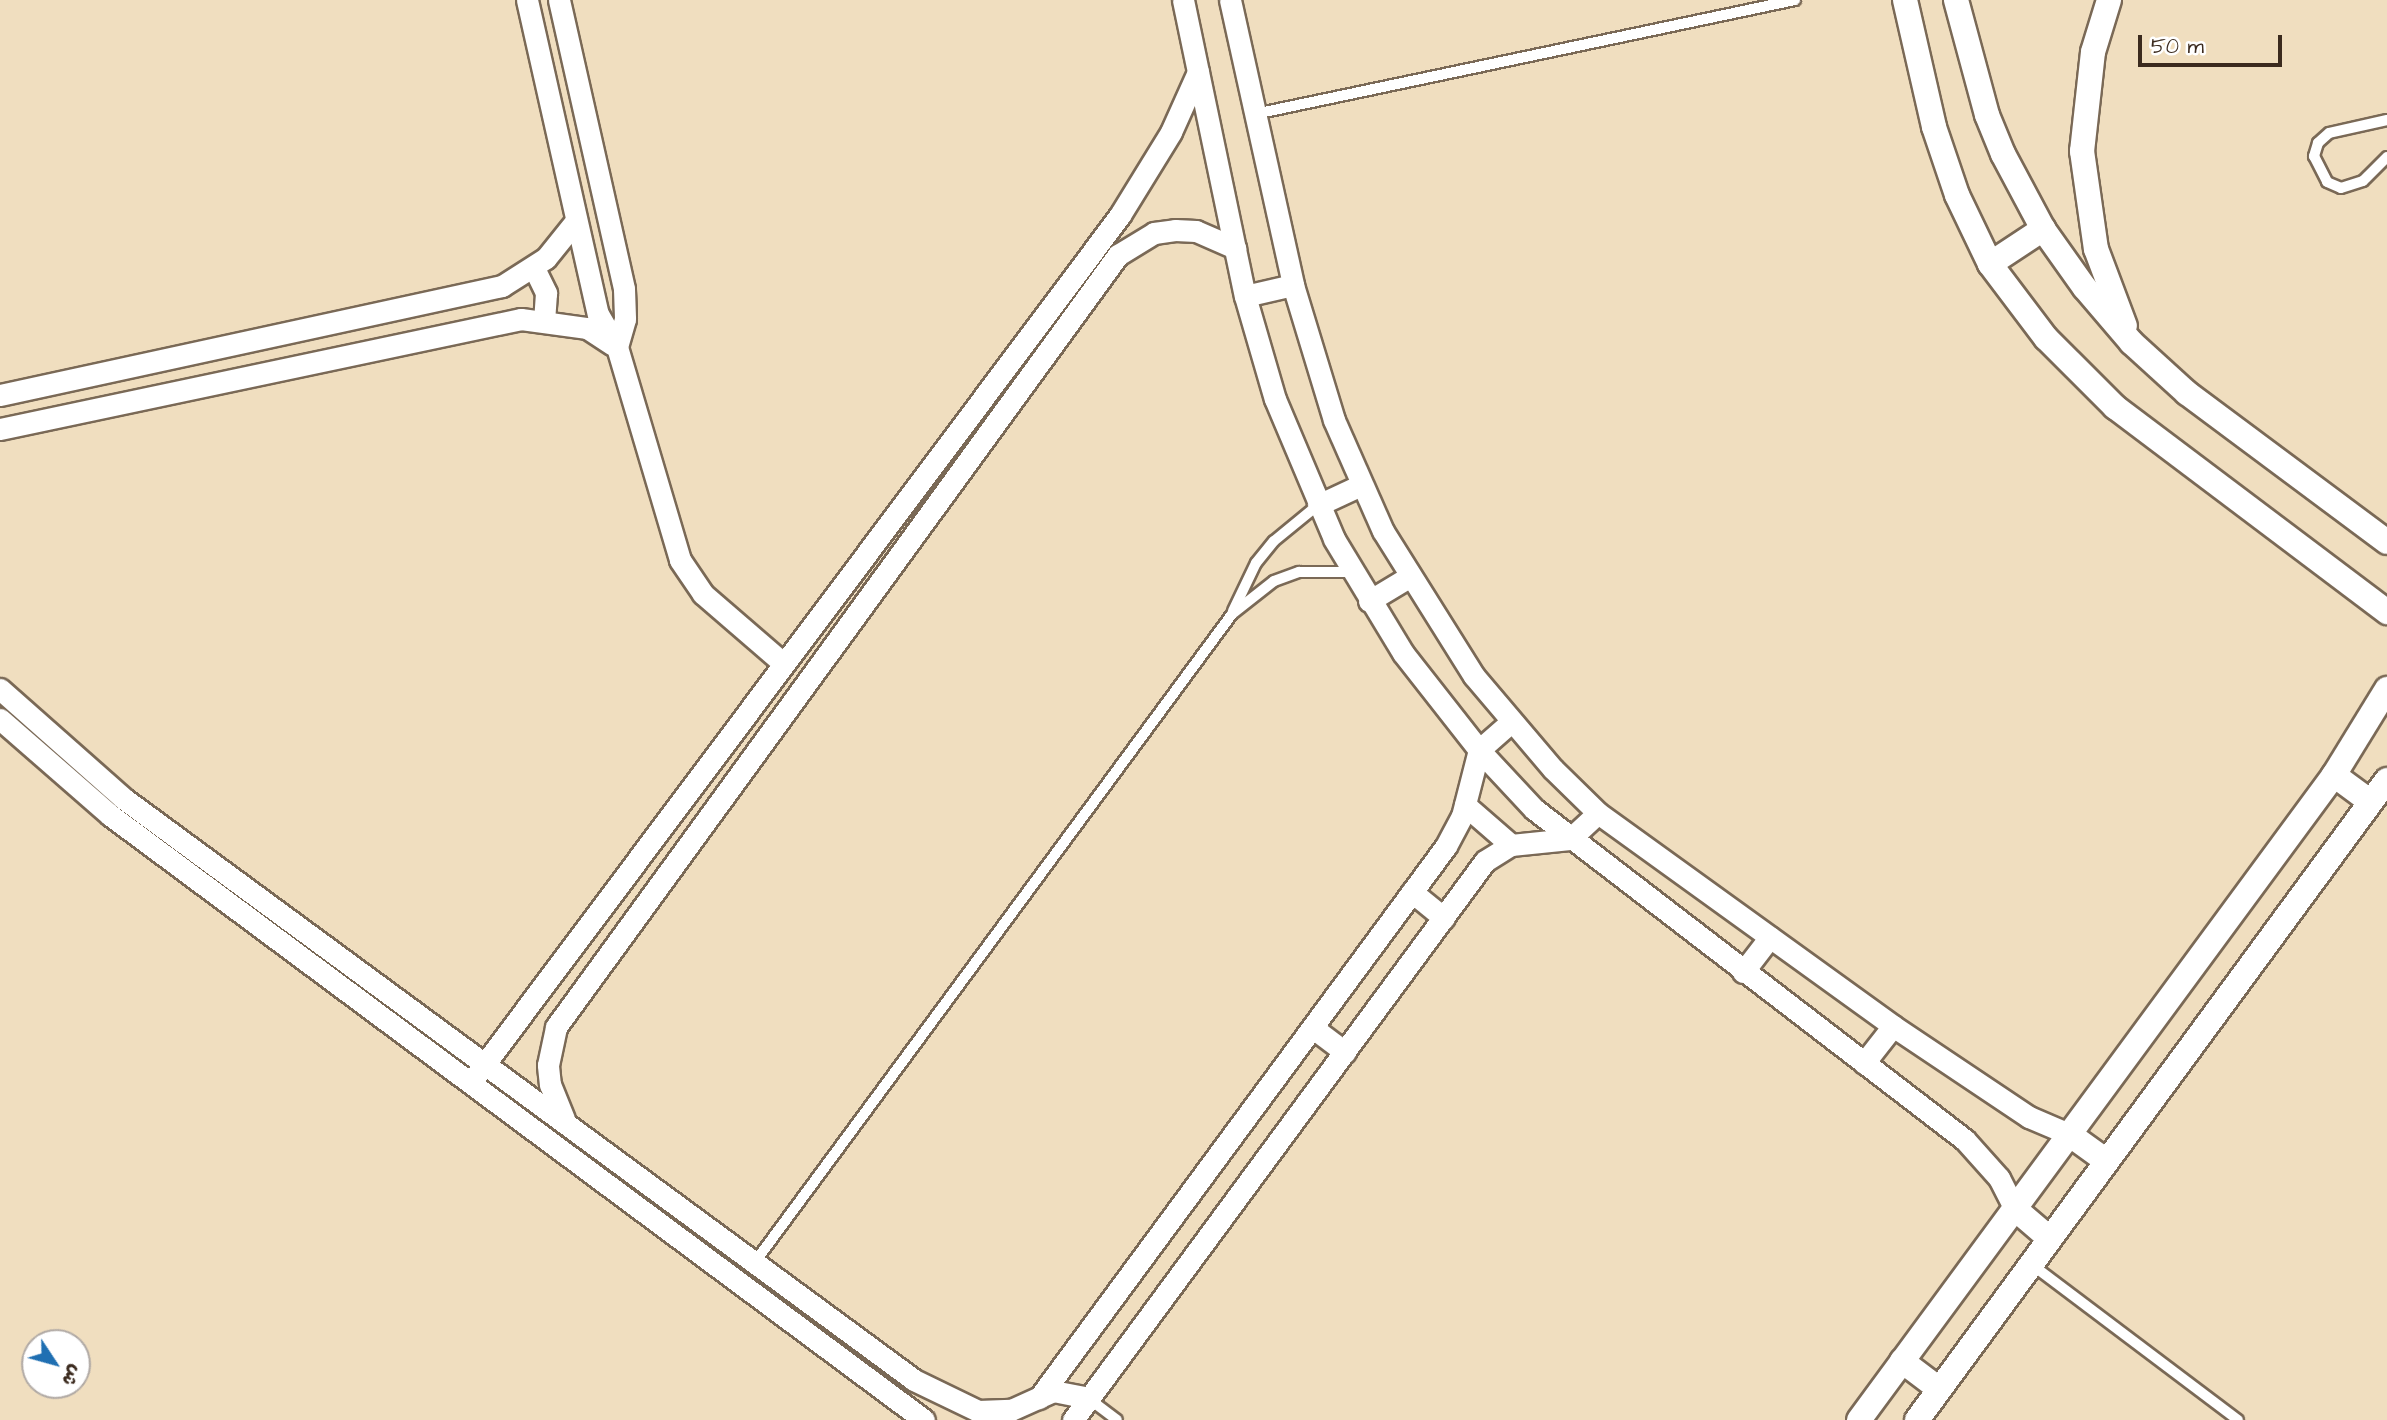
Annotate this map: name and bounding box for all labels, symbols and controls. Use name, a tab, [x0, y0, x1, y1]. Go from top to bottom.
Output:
scale bar	[2142, 21, 2286, 65]
text: 50 m	[2151, 32, 2204, 61]
north arrow	[21, 1329, 91, 1399]
text: ش	[55, 1359, 89, 1392]

